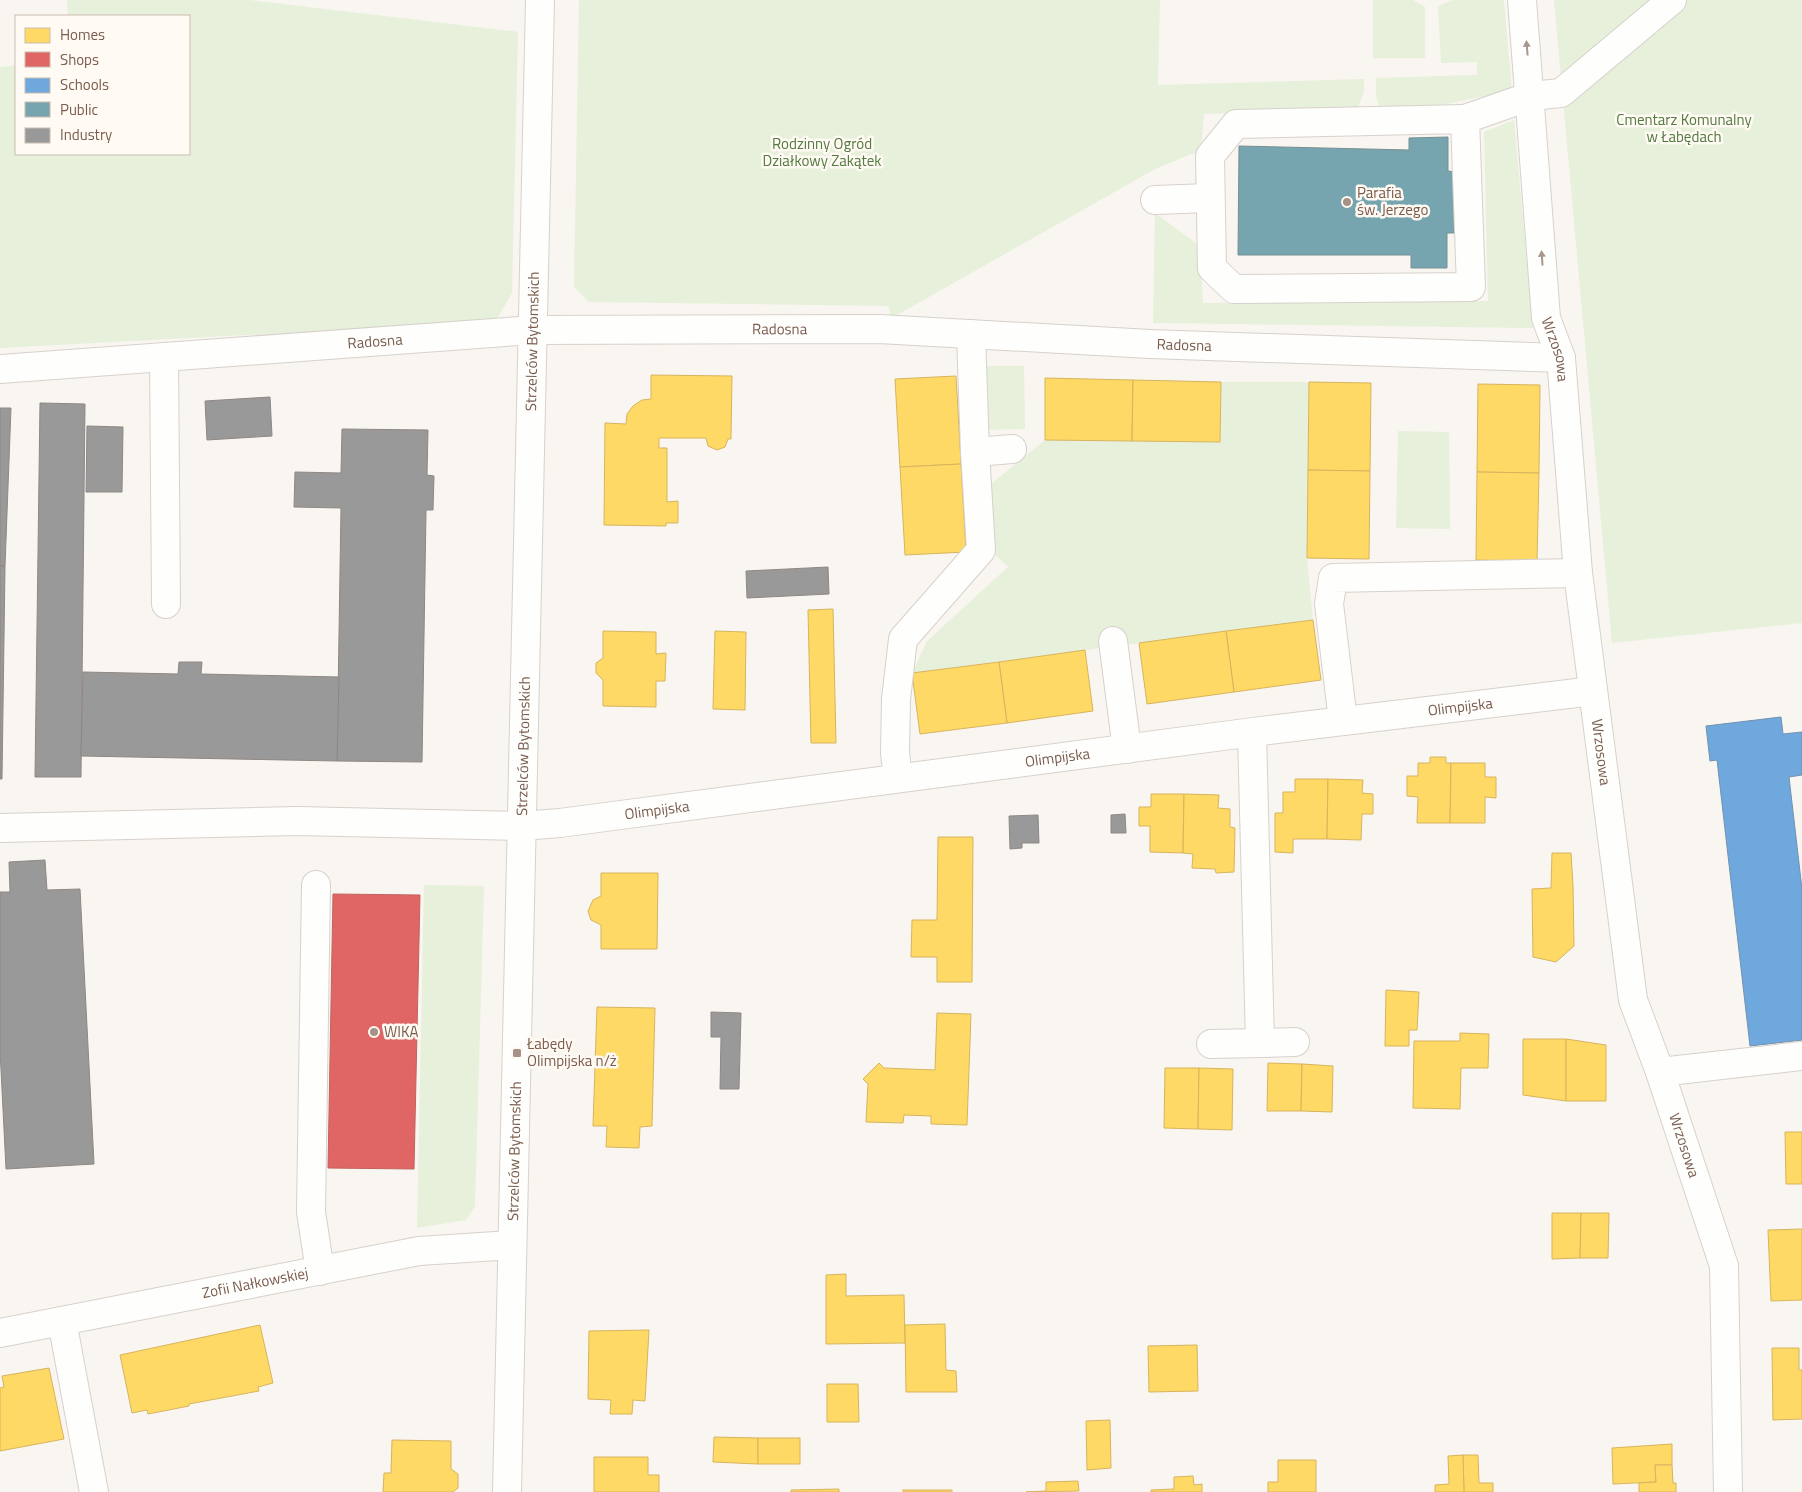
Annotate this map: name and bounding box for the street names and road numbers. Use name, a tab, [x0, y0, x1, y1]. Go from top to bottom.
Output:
street label: Strzelców Bytomskich	[519, 271, 545, 411]
street label: Wrzosowa	[1536, 314, 1575, 383]
street label: Radosna	[752, 317, 808, 340]
street label: Radosna	[347, 328, 404, 355]
street label: Radosna	[1156, 332, 1213, 357]
street label: Strzelców Bytomskich	[510, 676, 536, 816]
street label: Olimpijska	[1426, 691, 1495, 722]
street label: Wrzosowa	[1586, 718, 1617, 787]
street label: Olimpijska	[1024, 741, 1092, 773]
street label: Olimpijska	[623, 794, 691, 825]
street label: Strzelców Bytomskich	[501, 1081, 527, 1221]
street label: Wrzosowa	[1663, 1110, 1706, 1181]
street label: Zofii Nałkowskiej	[200, 1261, 310, 1304]

